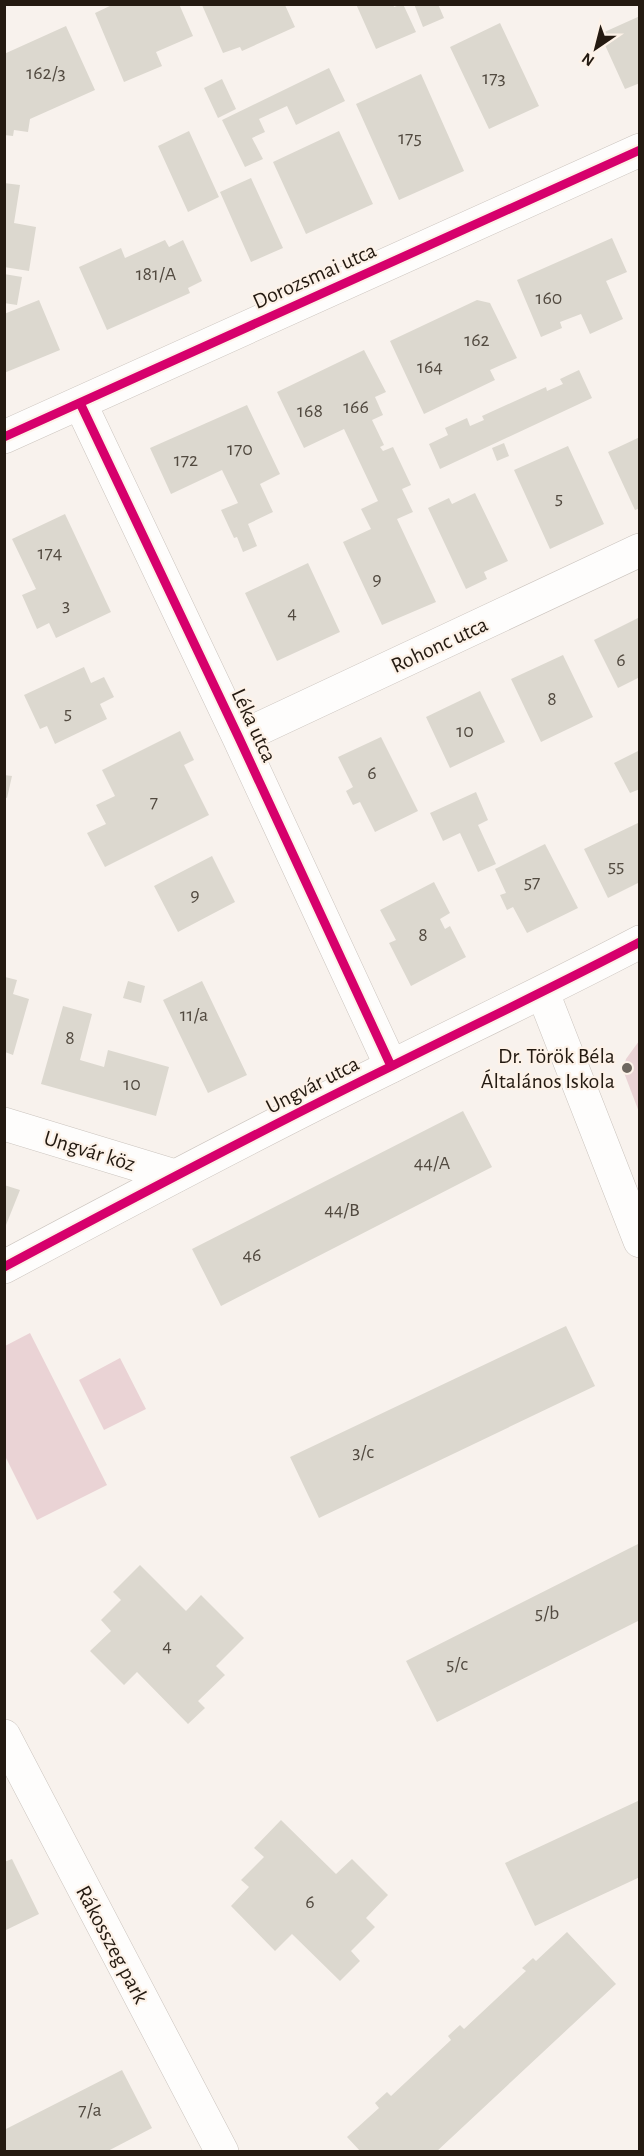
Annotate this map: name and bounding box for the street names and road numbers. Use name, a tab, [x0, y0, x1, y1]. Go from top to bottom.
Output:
street label: Dorozsmai utca	[249, 239, 379, 313]
street label: Rohonc utca	[388, 613, 491, 677]
street label: Léka utca	[227, 685, 281, 766]
street label: Ungvár utca	[262, 1052, 363, 1118]
street label: Ungvár köz	[41, 1127, 138, 1175]
street label: Rákosszeg park	[72, 1882, 152, 2007]

